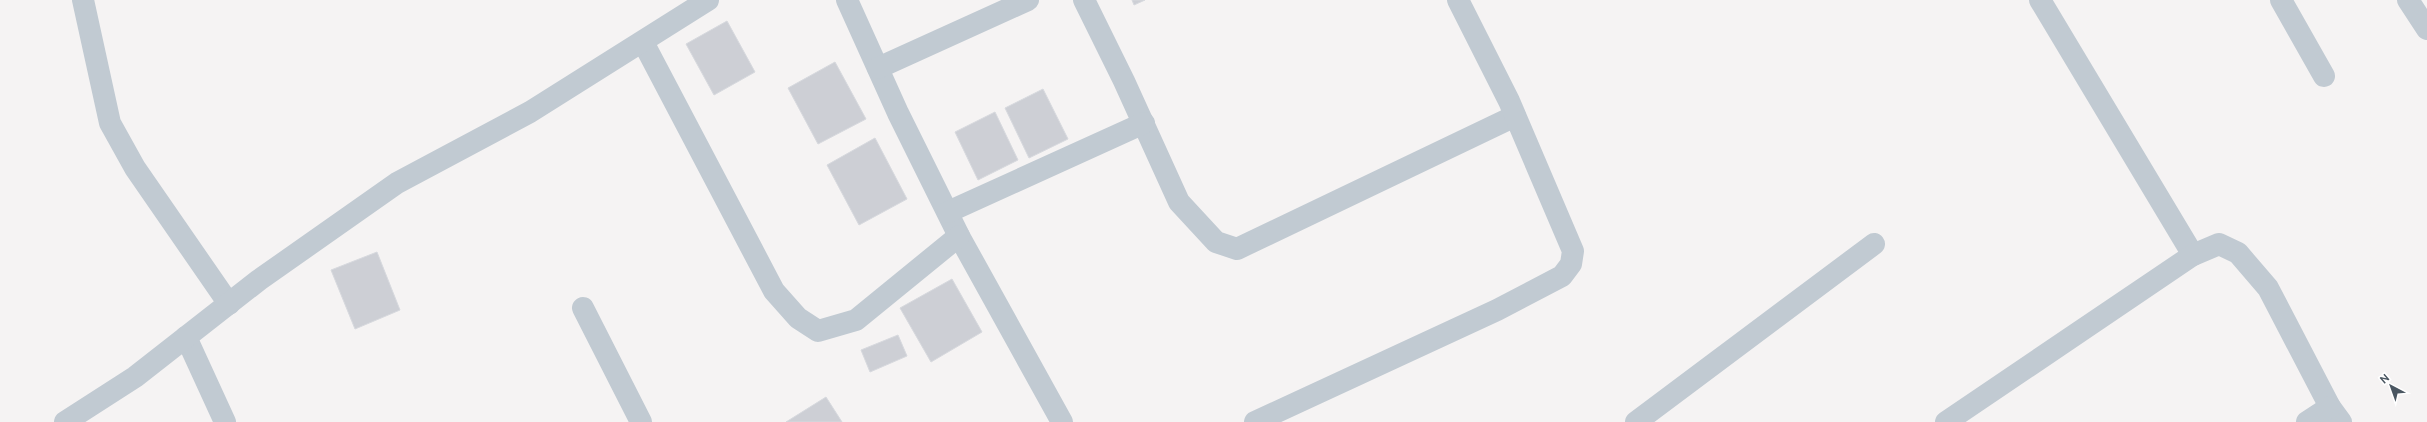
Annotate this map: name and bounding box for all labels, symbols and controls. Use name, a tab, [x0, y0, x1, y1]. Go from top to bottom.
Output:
north arrow	[2371, 366, 2411, 406]
text: N	[2377, 371, 2391, 386]

